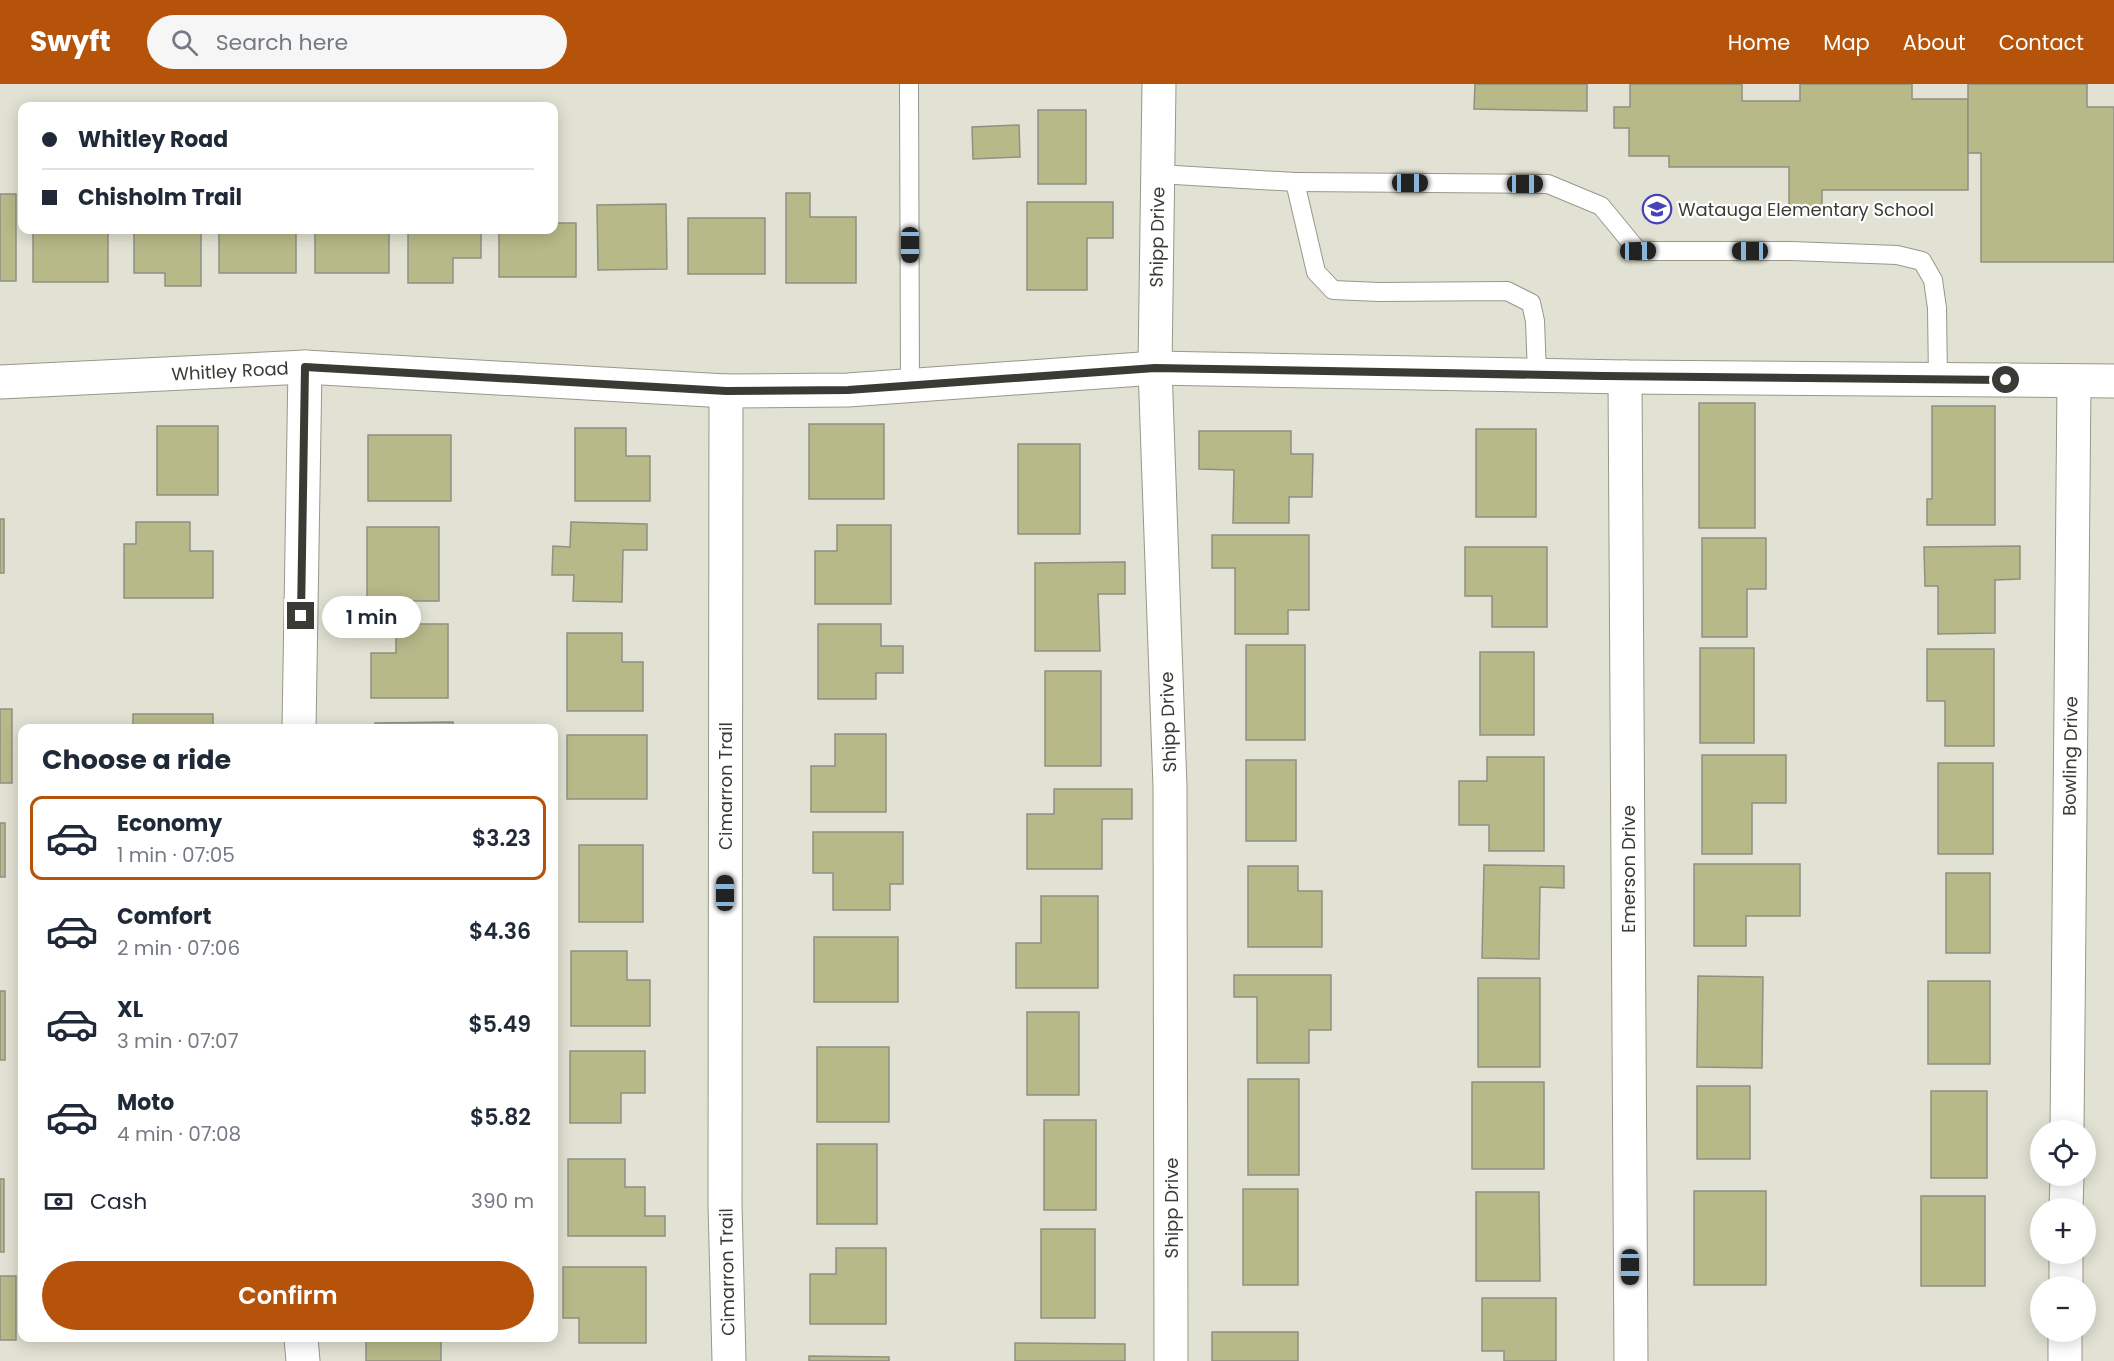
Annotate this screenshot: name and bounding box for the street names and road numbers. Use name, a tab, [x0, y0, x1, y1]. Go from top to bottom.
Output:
street label: Shipp Drive	[1144, 186, 1170, 288]
street label: Whitley Road	[171, 355, 289, 387]
street label: Shipp Drive	[1154, 671, 1182, 773]
street label: Bowling Drive	[2056, 696, 2084, 816]
street label: Cimarron Trail	[713, 722, 738, 850]
street label: Emerson Drive	[1616, 805, 1641, 933]
street label: Shipp Drive	[1159, 1158, 1184, 1258]
street label: Cimarron Trail	[713, 1208, 741, 1336]

